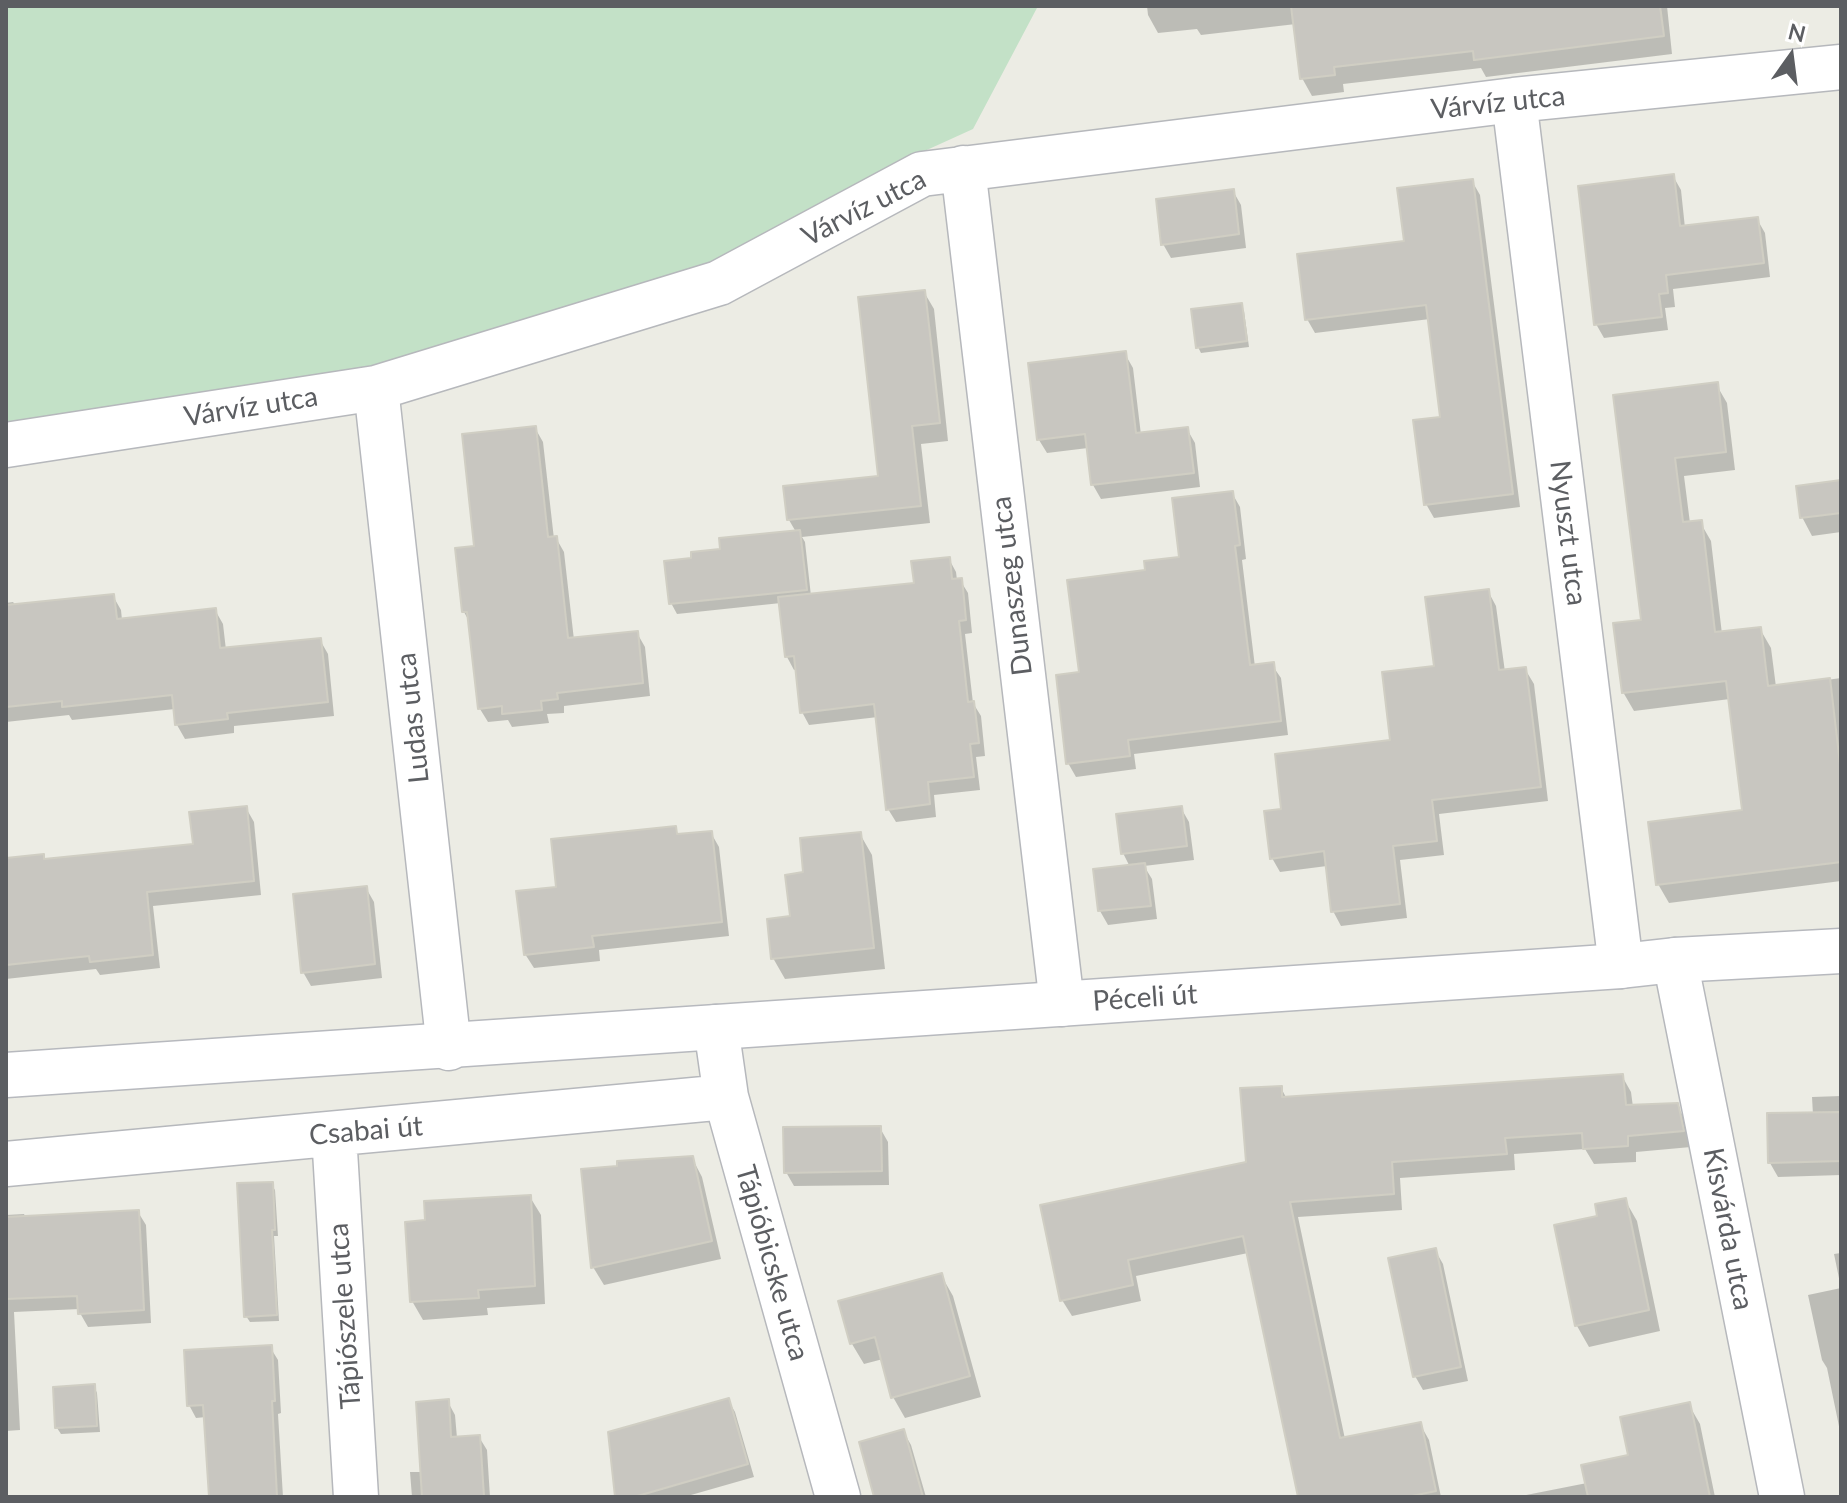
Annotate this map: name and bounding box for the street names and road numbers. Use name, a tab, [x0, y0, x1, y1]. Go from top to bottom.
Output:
street label: Várvíz utca	[1429, 79, 1567, 127]
street label: Várvíz utca	[796, 162, 932, 254]
street label: Várvíz utca	[182, 380, 320, 434]
street label: Nyuszt utca	[1542, 459, 1594, 607]
street label: Dunaszeg utca	[984, 495, 1040, 677]
street label: Ludas utca	[389, 651, 437, 785]
street label: Péceli út	[1092, 978, 1198, 1018]
street label: Csabai út	[308, 1109, 424, 1153]
street label: Kisvárda utca	[1696, 1145, 1760, 1313]
street label: Tápióbicske utca	[728, 1161, 816, 1365]
street label: Tápiószele utca	[322, 1222, 368, 1410]

